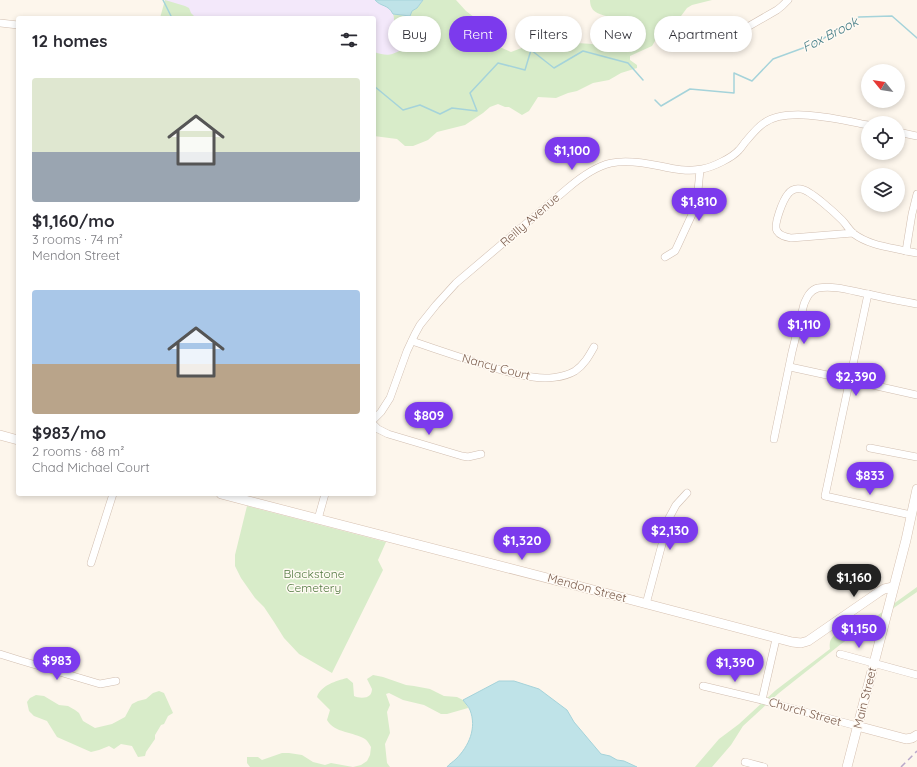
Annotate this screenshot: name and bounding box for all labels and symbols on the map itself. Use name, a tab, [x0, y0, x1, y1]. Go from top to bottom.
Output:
water label: Fox Brook	[799, 13, 862, 55]
north arrow	[861, 64, 905, 108]
pin: $1,100	[539, 137, 605, 171]
pin: $1,810	[666, 188, 732, 222]
street label: Reilly Avenue	[497, 190, 563, 249]
pin: $1,110	[771, 311, 837, 345]
street label: Nancy Court	[460, 350, 532, 383]
pin: $2,390	[823, 363, 889, 397]
pin: $809	[405, 402, 453, 436]
pin: $833	[846, 462, 894, 496]
pin: $2,130	[637, 517, 703, 551]
pin: $1,320	[489, 527, 555, 561]
pin: $1,160	[821, 564, 887, 598]
park label: Blackstone Cemetery	[284, 566, 345, 595]
street label: Mendon Street	[546, 570, 628, 605]
pin: $1,150	[826, 615, 892, 649]
pin: $983	[33, 647, 81, 681]
pin: $1,390	[702, 649, 768, 683]
street label: Main Street	[850, 666, 879, 730]
street label: Church Street	[767, 694, 843, 729]

